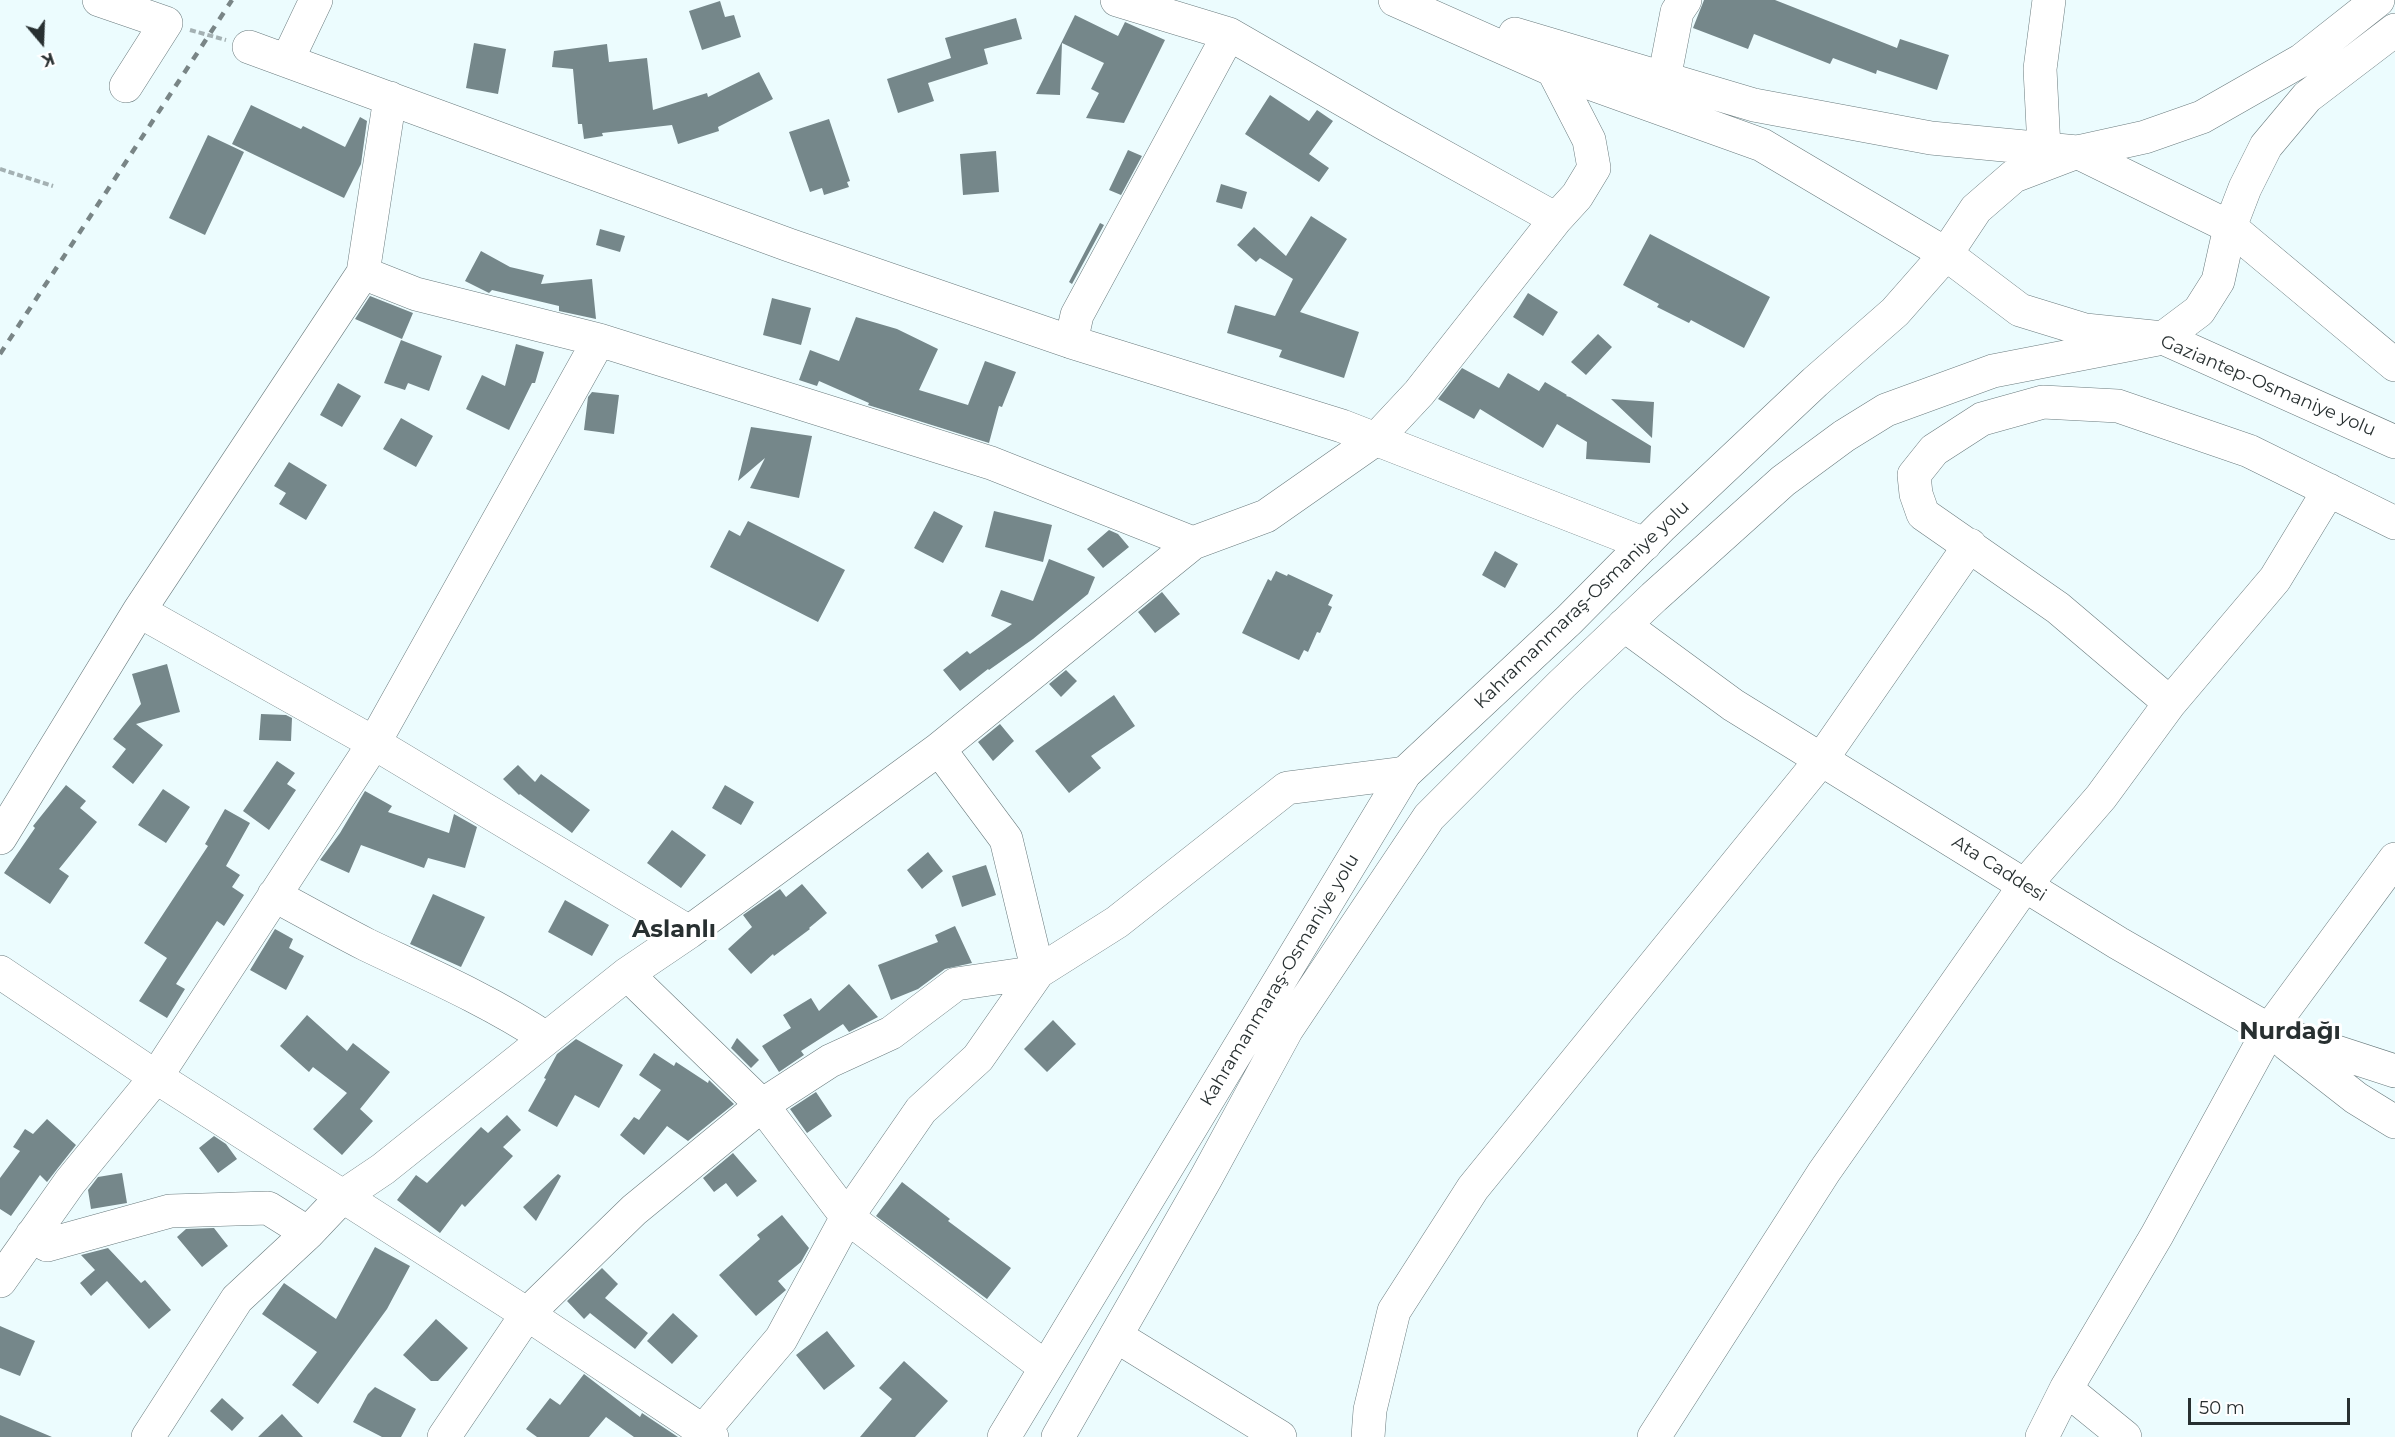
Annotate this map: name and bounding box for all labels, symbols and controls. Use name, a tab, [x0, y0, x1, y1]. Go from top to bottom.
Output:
north arrow	[12, 12, 72, 72]
text: K	[39, 49, 57, 70]
street label: Gaziantep-Osmaniye yolu	[2157, 331, 2379, 441]
street label: Kahramanmaraş-Osmaniye yolu	[1470, 496, 1694, 714]
street label: Ata Caddesi	[1948, 831, 2050, 907]
street label: Kahramanmaraş-Osmaniye yolu	[1196, 850, 1364, 1110]
district label: Aslanlı	[632, 916, 716, 944]
district label: Nurdağı	[2239, 1018, 2341, 1046]
scale bar	[2191, 1386, 2353, 1424]
text: 50 m	[2199, 1397, 2245, 1419]

